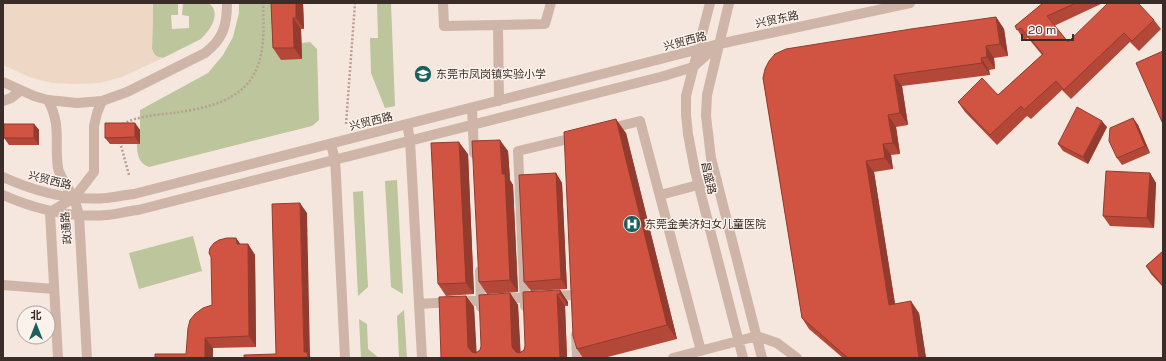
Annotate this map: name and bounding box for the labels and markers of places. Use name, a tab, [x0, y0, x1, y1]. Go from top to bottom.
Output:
school or university icon: 东莞市凤岗镇实验小学	[413, 64, 433, 84]
place label: 东莞市凤岗镇实验小学	[436, 67, 546, 81]
hospital icon: 东莞金美济妇女儿童医院	[622, 214, 642, 234]
place label: 东莞金美济妇女儿童医院	[645, 217, 766, 231]

